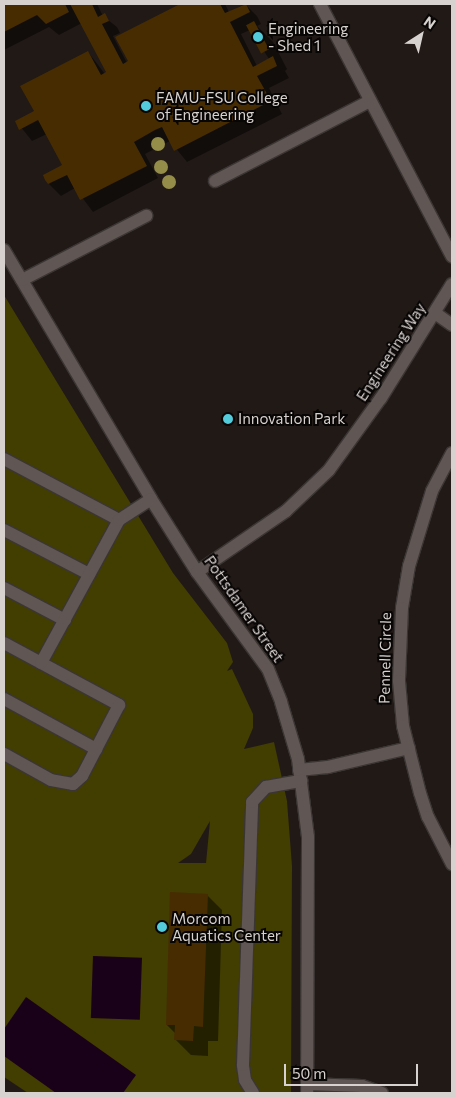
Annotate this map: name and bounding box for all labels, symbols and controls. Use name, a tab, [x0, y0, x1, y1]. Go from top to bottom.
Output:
north arrow	[396, 10, 446, 60]
text: N	[421, 12, 439, 32]
place label: Engineering - Shed 1	[268, 19, 348, 54]
marker: Engineering - Shed 1	[252, 31, 264, 43]
place label: FAMU-FSU College of Engineering	[156, 88, 288, 123]
marker: FAMU-FSU College of Engineering	[140, 100, 152, 112]
street label: Engineering Way	[353, 300, 429, 404]
place label: Innovation Park	[238, 410, 345, 428]
marker: Innovation Park	[222, 413, 234, 425]
street label: Pottsdamer Street	[201, 552, 287, 666]
street label: Pennell Circle	[375, 612, 395, 704]
place label: Morcom Aquatics Center	[172, 909, 281, 944]
marker: Morcom Aquatics Center	[156, 921, 168, 933]
scale bar	[286, 1054, 420, 1086]
text: 50 m	[292, 1064, 326, 1082]

